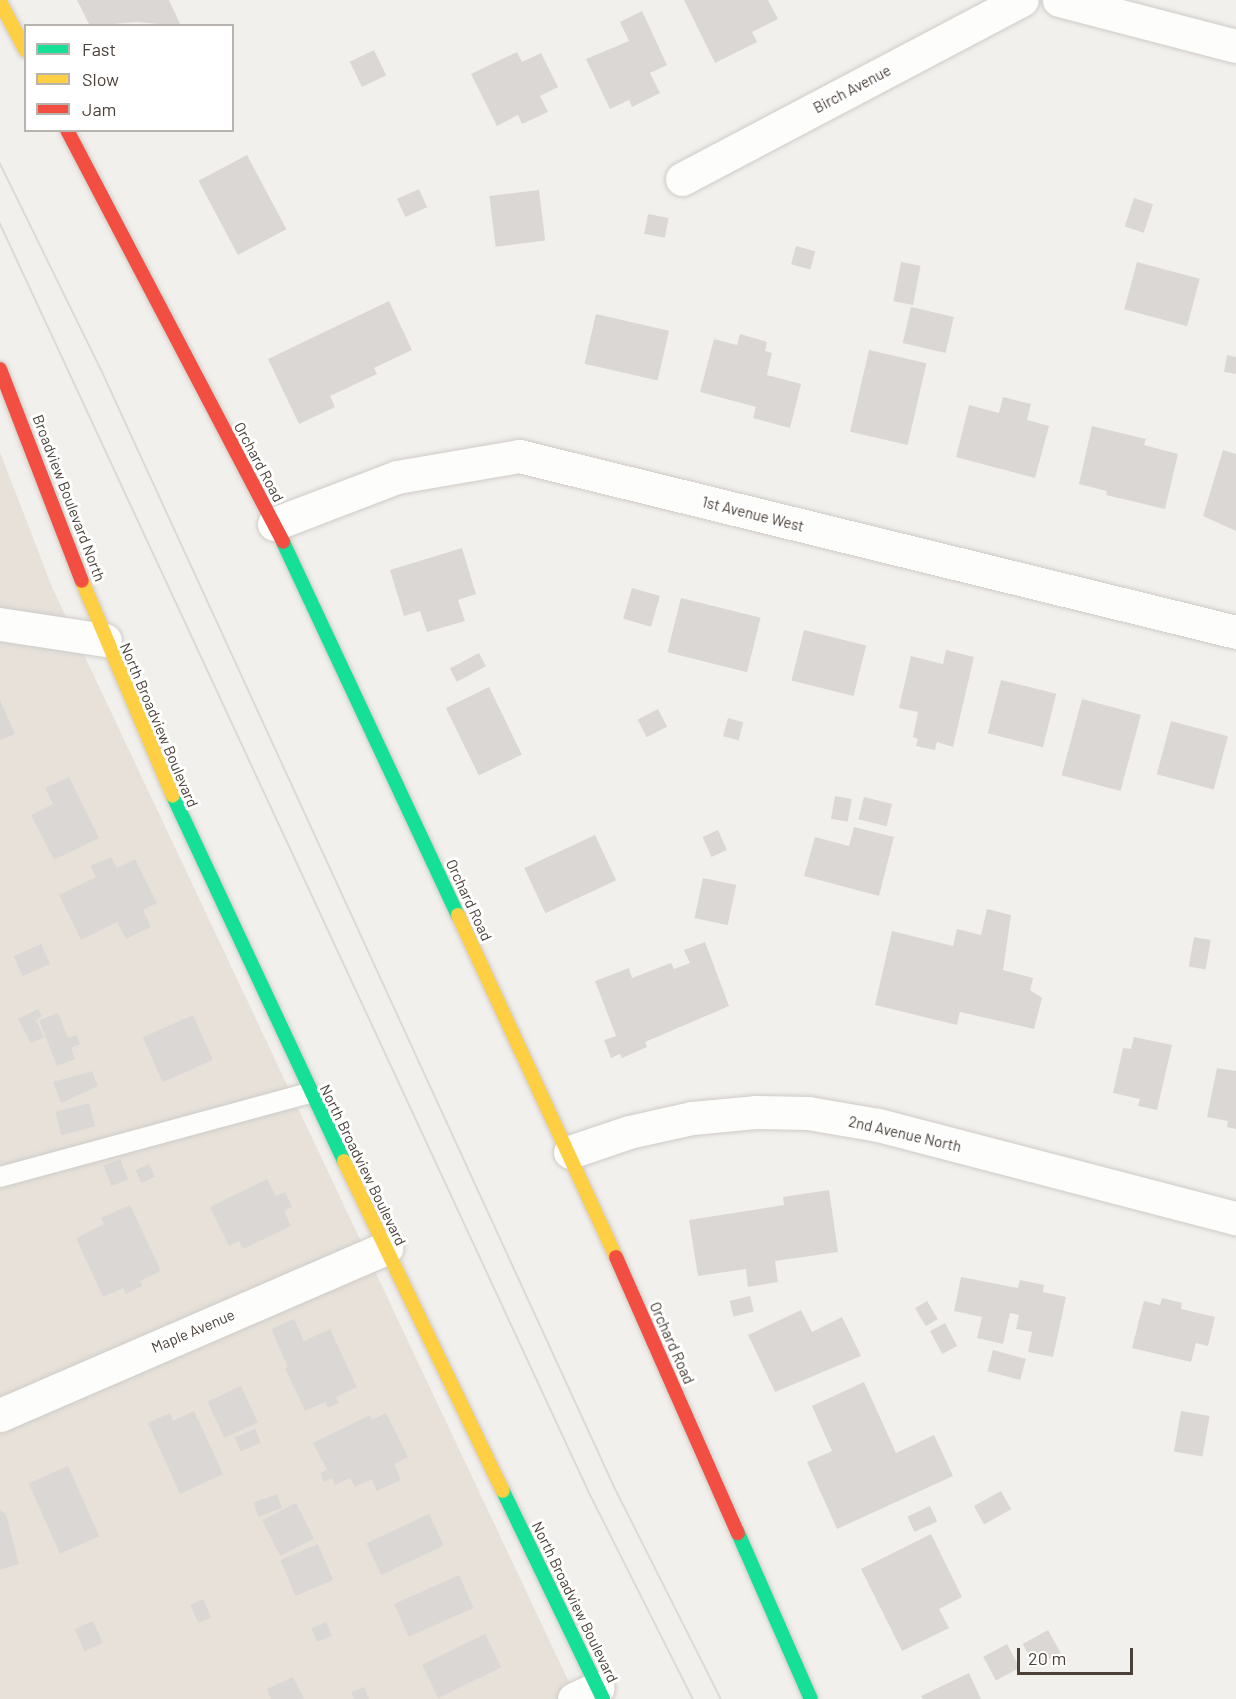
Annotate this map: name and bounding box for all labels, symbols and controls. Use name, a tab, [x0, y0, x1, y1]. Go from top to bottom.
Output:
legend	[24, 24, 234, 132]
text: Fast	[82, 38, 116, 60]
street label: Birch Avenue	[810, 61, 894, 117]
text: Slow	[82, 68, 119, 90]
text: Jam	[82, 98, 116, 120]
street label: Broadview Boulevard North	[29, 412, 109, 584]
street label: Orchard Road	[230, 419, 288, 505]
street label: 1st Avenue West	[700, 493, 806, 535]
street label: North Broadview Boulevard	[116, 640, 202, 810]
street label: Orchard Road	[442, 856, 496, 944]
street label: North Broadview Boulevard	[316, 1082, 410, 1248]
street label: 2nd Avenue North	[847, 1112, 963, 1156]
street label: Orchard Road	[646, 1299, 698, 1387]
street label: Maple Avenue	[149, 1305, 237, 1357]
street label: North Broadview Boulevard	[528, 1519, 622, 1685]
scale bar	[1020, 1636, 1136, 1674]
text: 20 m	[1028, 1647, 1066, 1669]

